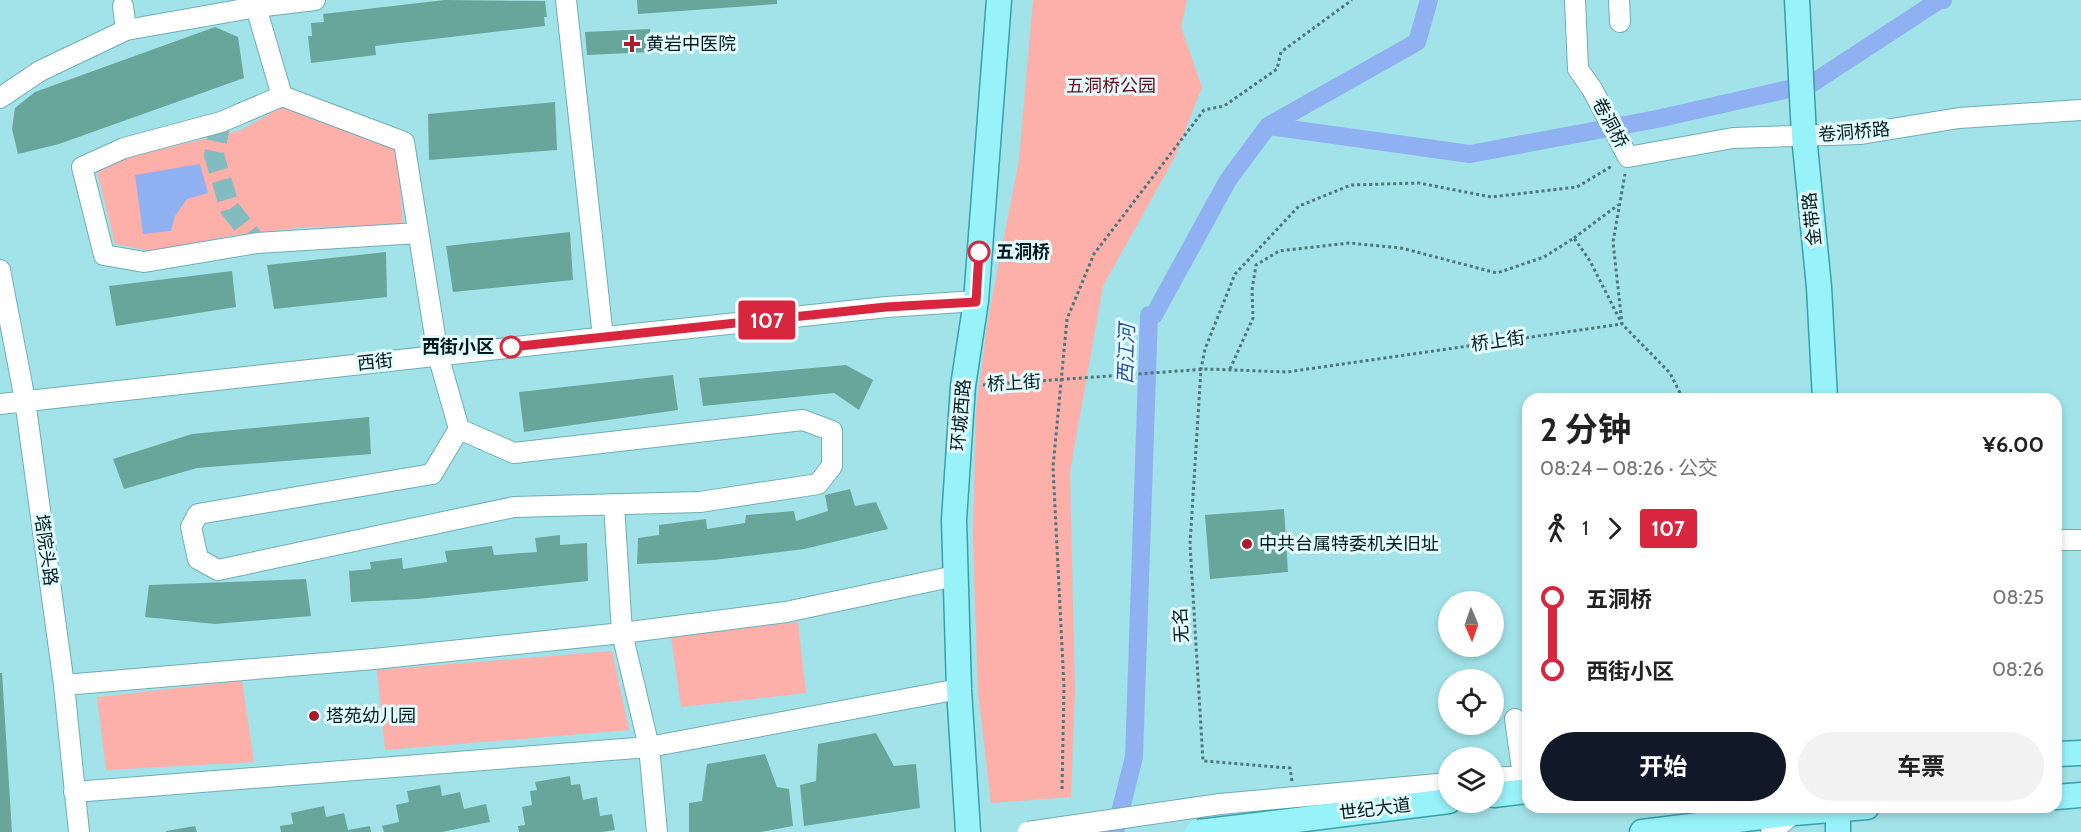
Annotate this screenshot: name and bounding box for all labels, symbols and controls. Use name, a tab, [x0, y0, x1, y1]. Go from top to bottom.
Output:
place label: 黄岩中医院	[646, 33, 736, 55]
marker: 黄岩中医院	[623, 35, 641, 53]
park label: 五洞桥公园	[1066, 75, 1156, 97]
street label: 卷洞桥	[1588, 94, 1632, 152]
street label: 卷洞桥路	[1817, 118, 1891, 146]
street label: 金带路	[1798, 191, 1826, 247]
marker: 五洞桥	[968, 241, 990, 263]
place label: 五洞桥	[996, 241, 1050, 263]
line badge: 107	[732, 300, 801, 340]
text: 107	[750, 308, 784, 333]
water label: 西江河	[1113, 320, 1139, 384]
street label: 桥上街	[1470, 326, 1526, 356]
place label: 西街小区	[422, 336, 494, 358]
marker: 西街小区	[500, 336, 522, 358]
street label: 西街	[356, 349, 394, 375]
street label: 桥上街	[986, 371, 1042, 395]
street label: 环城西路	[947, 378, 975, 452]
text: 2 分钟	[1540, 409, 1631, 449]
text: ¥6.00	[1983, 431, 2044, 458]
text: 08:24 – 08:26 · 公交	[1540, 456, 1718, 480]
icon: walk	[1540, 512, 1573, 545]
icon: forward	[1598, 512, 1631, 545]
street label: 塔院头路	[30, 513, 62, 587]
text: 1	[1582, 516, 1589, 540]
text: 107	[1652, 516, 1685, 541]
place label: 中共台属特委机关旧址	[1259, 533, 1439, 555]
marker: 中共台属特委机关旧址	[1240, 537, 1254, 551]
text: 08:25	[1992, 585, 2044, 609]
text: 五洞桥	[1586, 586, 1652, 613]
north arrow	[1438, 591, 1504, 657]
map controls	[1438, 591, 1504, 813]
street label: 无名	[1169, 606, 1193, 644]
text: 08:26	[1992, 657, 2044, 681]
text: 西街小区	[1586, 658, 1674, 685]
button: locate	[1438, 669, 1504, 735]
place label: 塔苑幼儿园	[326, 705, 416, 727]
marker: 塔苑幼儿园	[307, 709, 321, 723]
button: 开始	[1540, 732, 1786, 801]
button: 车票	[1798, 732, 2044, 801]
button: layers	[1438, 747, 1504, 813]
street label: 世纪大道	[1338, 794, 1412, 824]

